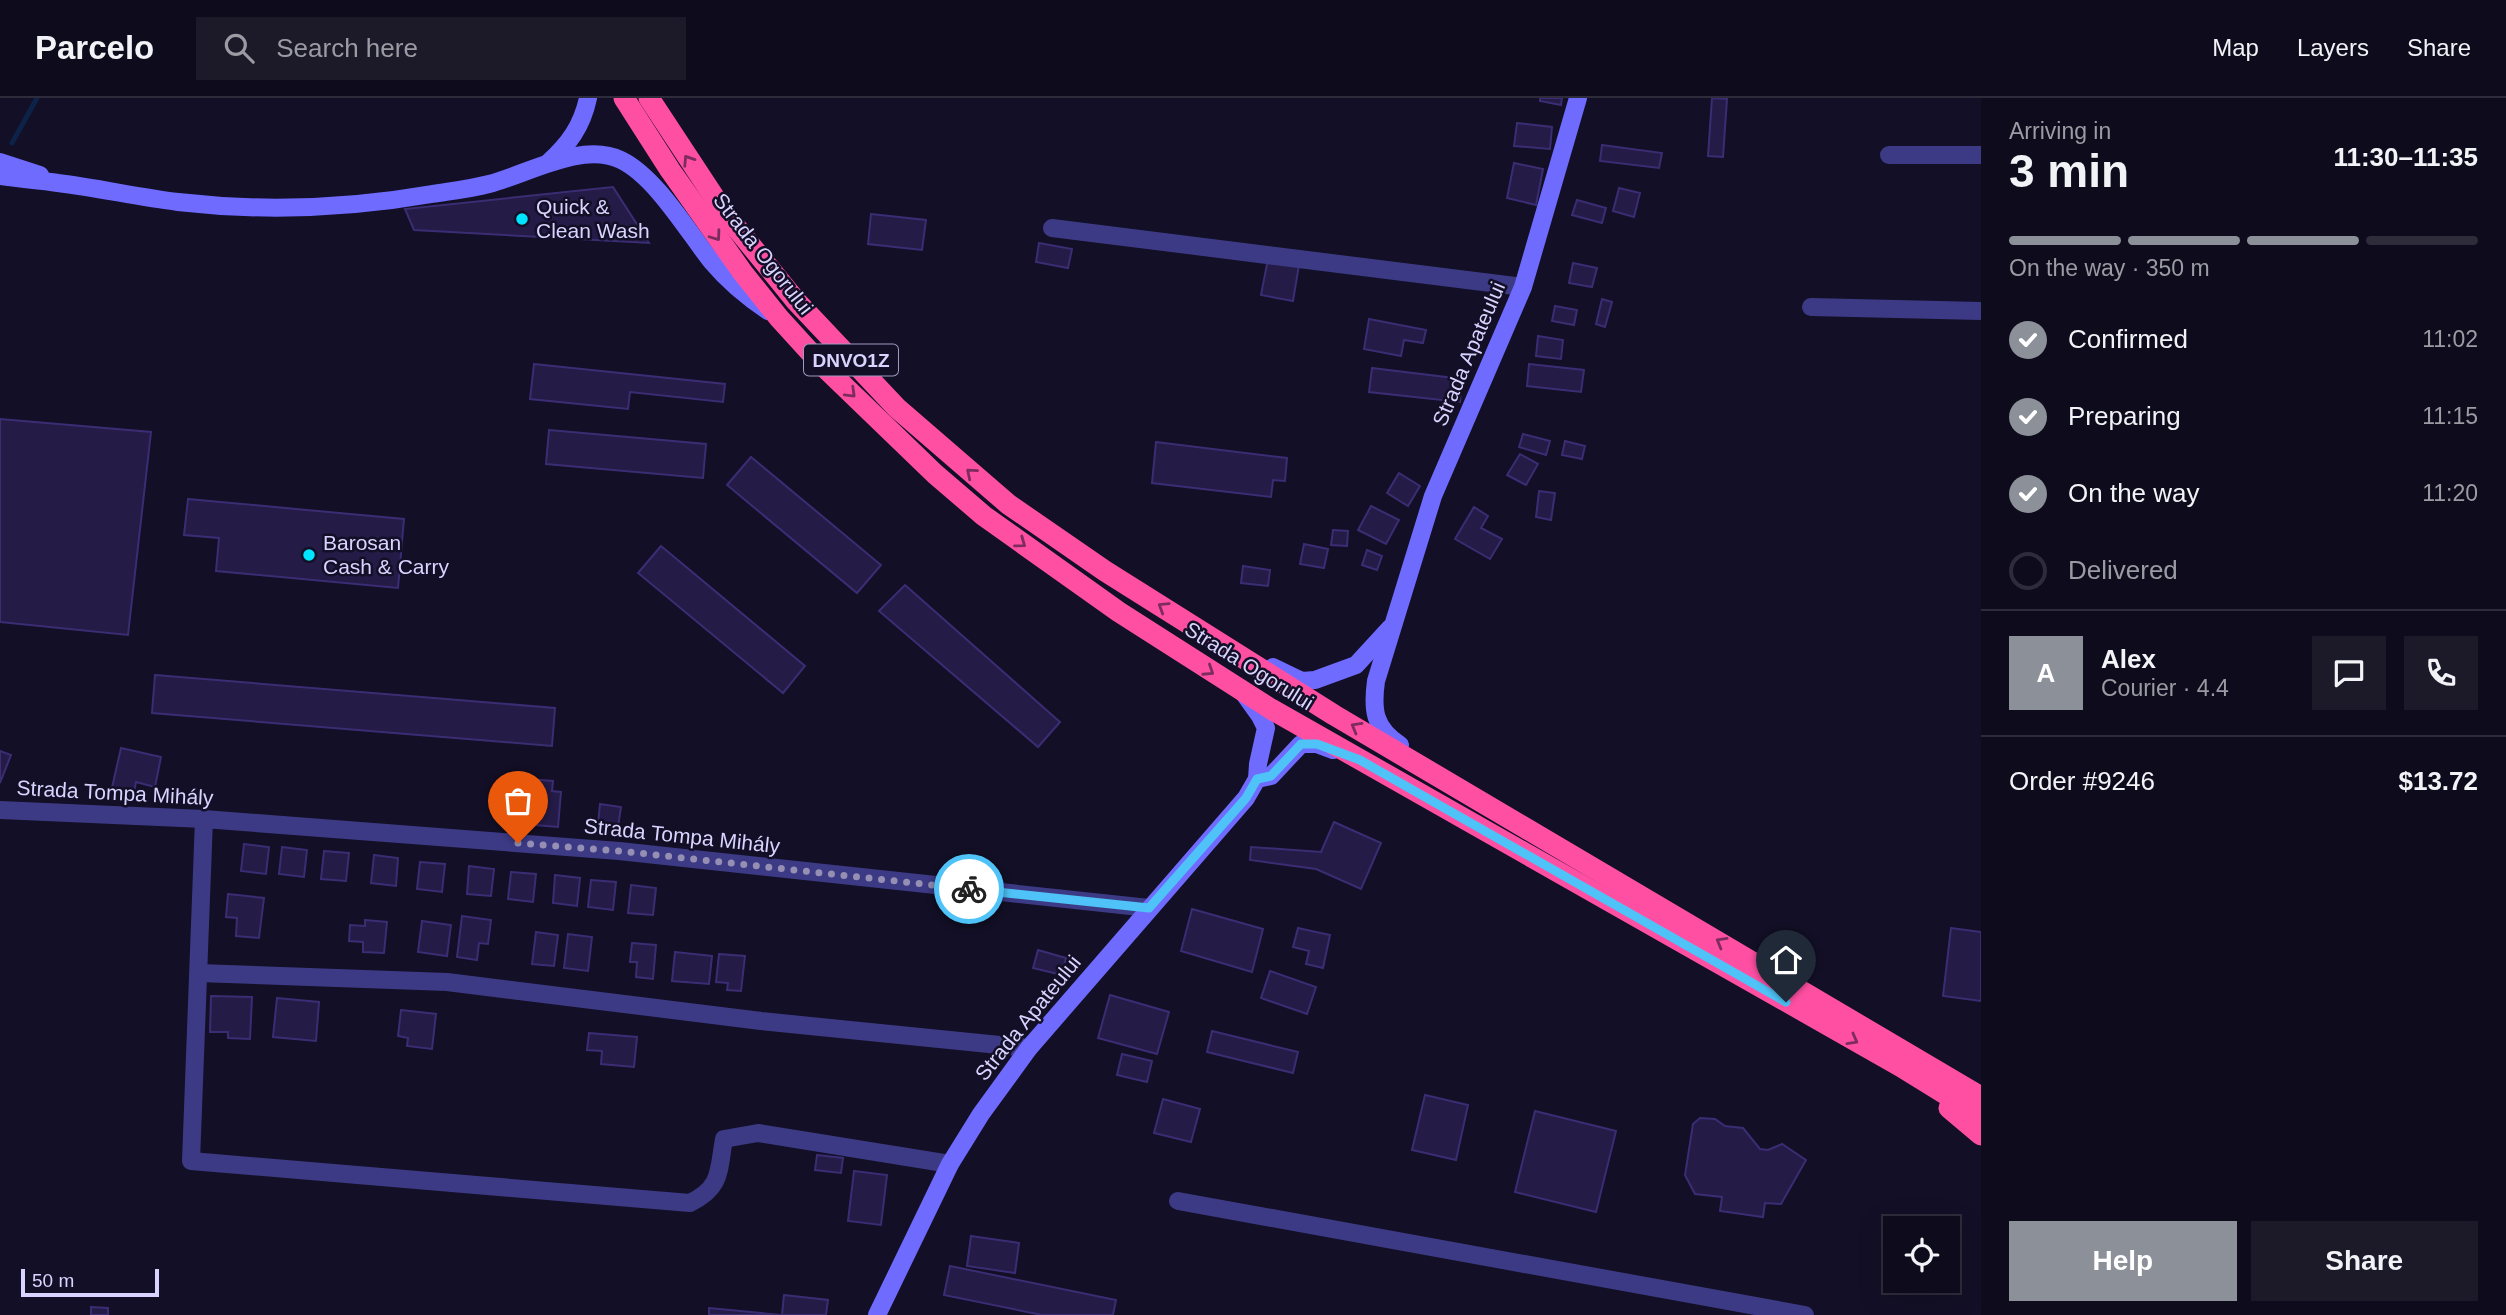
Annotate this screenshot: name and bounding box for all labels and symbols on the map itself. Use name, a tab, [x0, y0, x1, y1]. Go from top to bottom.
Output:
one-way arrow	[684, 155, 696, 168]
street label: Strada Ogorului	[709, 189, 818, 319]
place label: Quick & Clean Wash	[536, 195, 650, 242]
marker: Quick & Clean Wash	[514, 211, 530, 227]
one-way arrow	[708, 228, 720, 241]
street label: Strada Apateului	[1428, 278, 1509, 429]
road number: DNVO1Z	[804, 344, 898, 376]
one-way arrow	[843, 384, 856, 397]
one-way arrow	[966, 469, 979, 481]
place label: Barosan Cash & Carry	[323, 531, 450, 578]
one-way arrow	[1013, 535, 1026, 547]
marker: Barosan Cash & Carry	[301, 547, 317, 563]
one-way arrow	[1157, 602, 1170, 615]
street label: Strada Ogorului	[1181, 617, 1318, 714]
one-way arrow	[1202, 662, 1215, 675]
one-way arrow	[1350, 722, 1363, 735]
pin	[488, 771, 548, 843]
street label: Strada Tompa Mihály	[16, 776, 214, 809]
street label: Strada Tompa Mihály	[583, 814, 782, 857]
courier	[934, 854, 1004, 924]
pin	[1756, 930, 1816, 1002]
one-way arrow	[1715, 937, 1728, 950]
street label: Strada Apateului	[970, 951, 1085, 1085]
one-way arrow	[1846, 1032, 1858, 1045]
scale bar	[21, 1266, 159, 1298]

